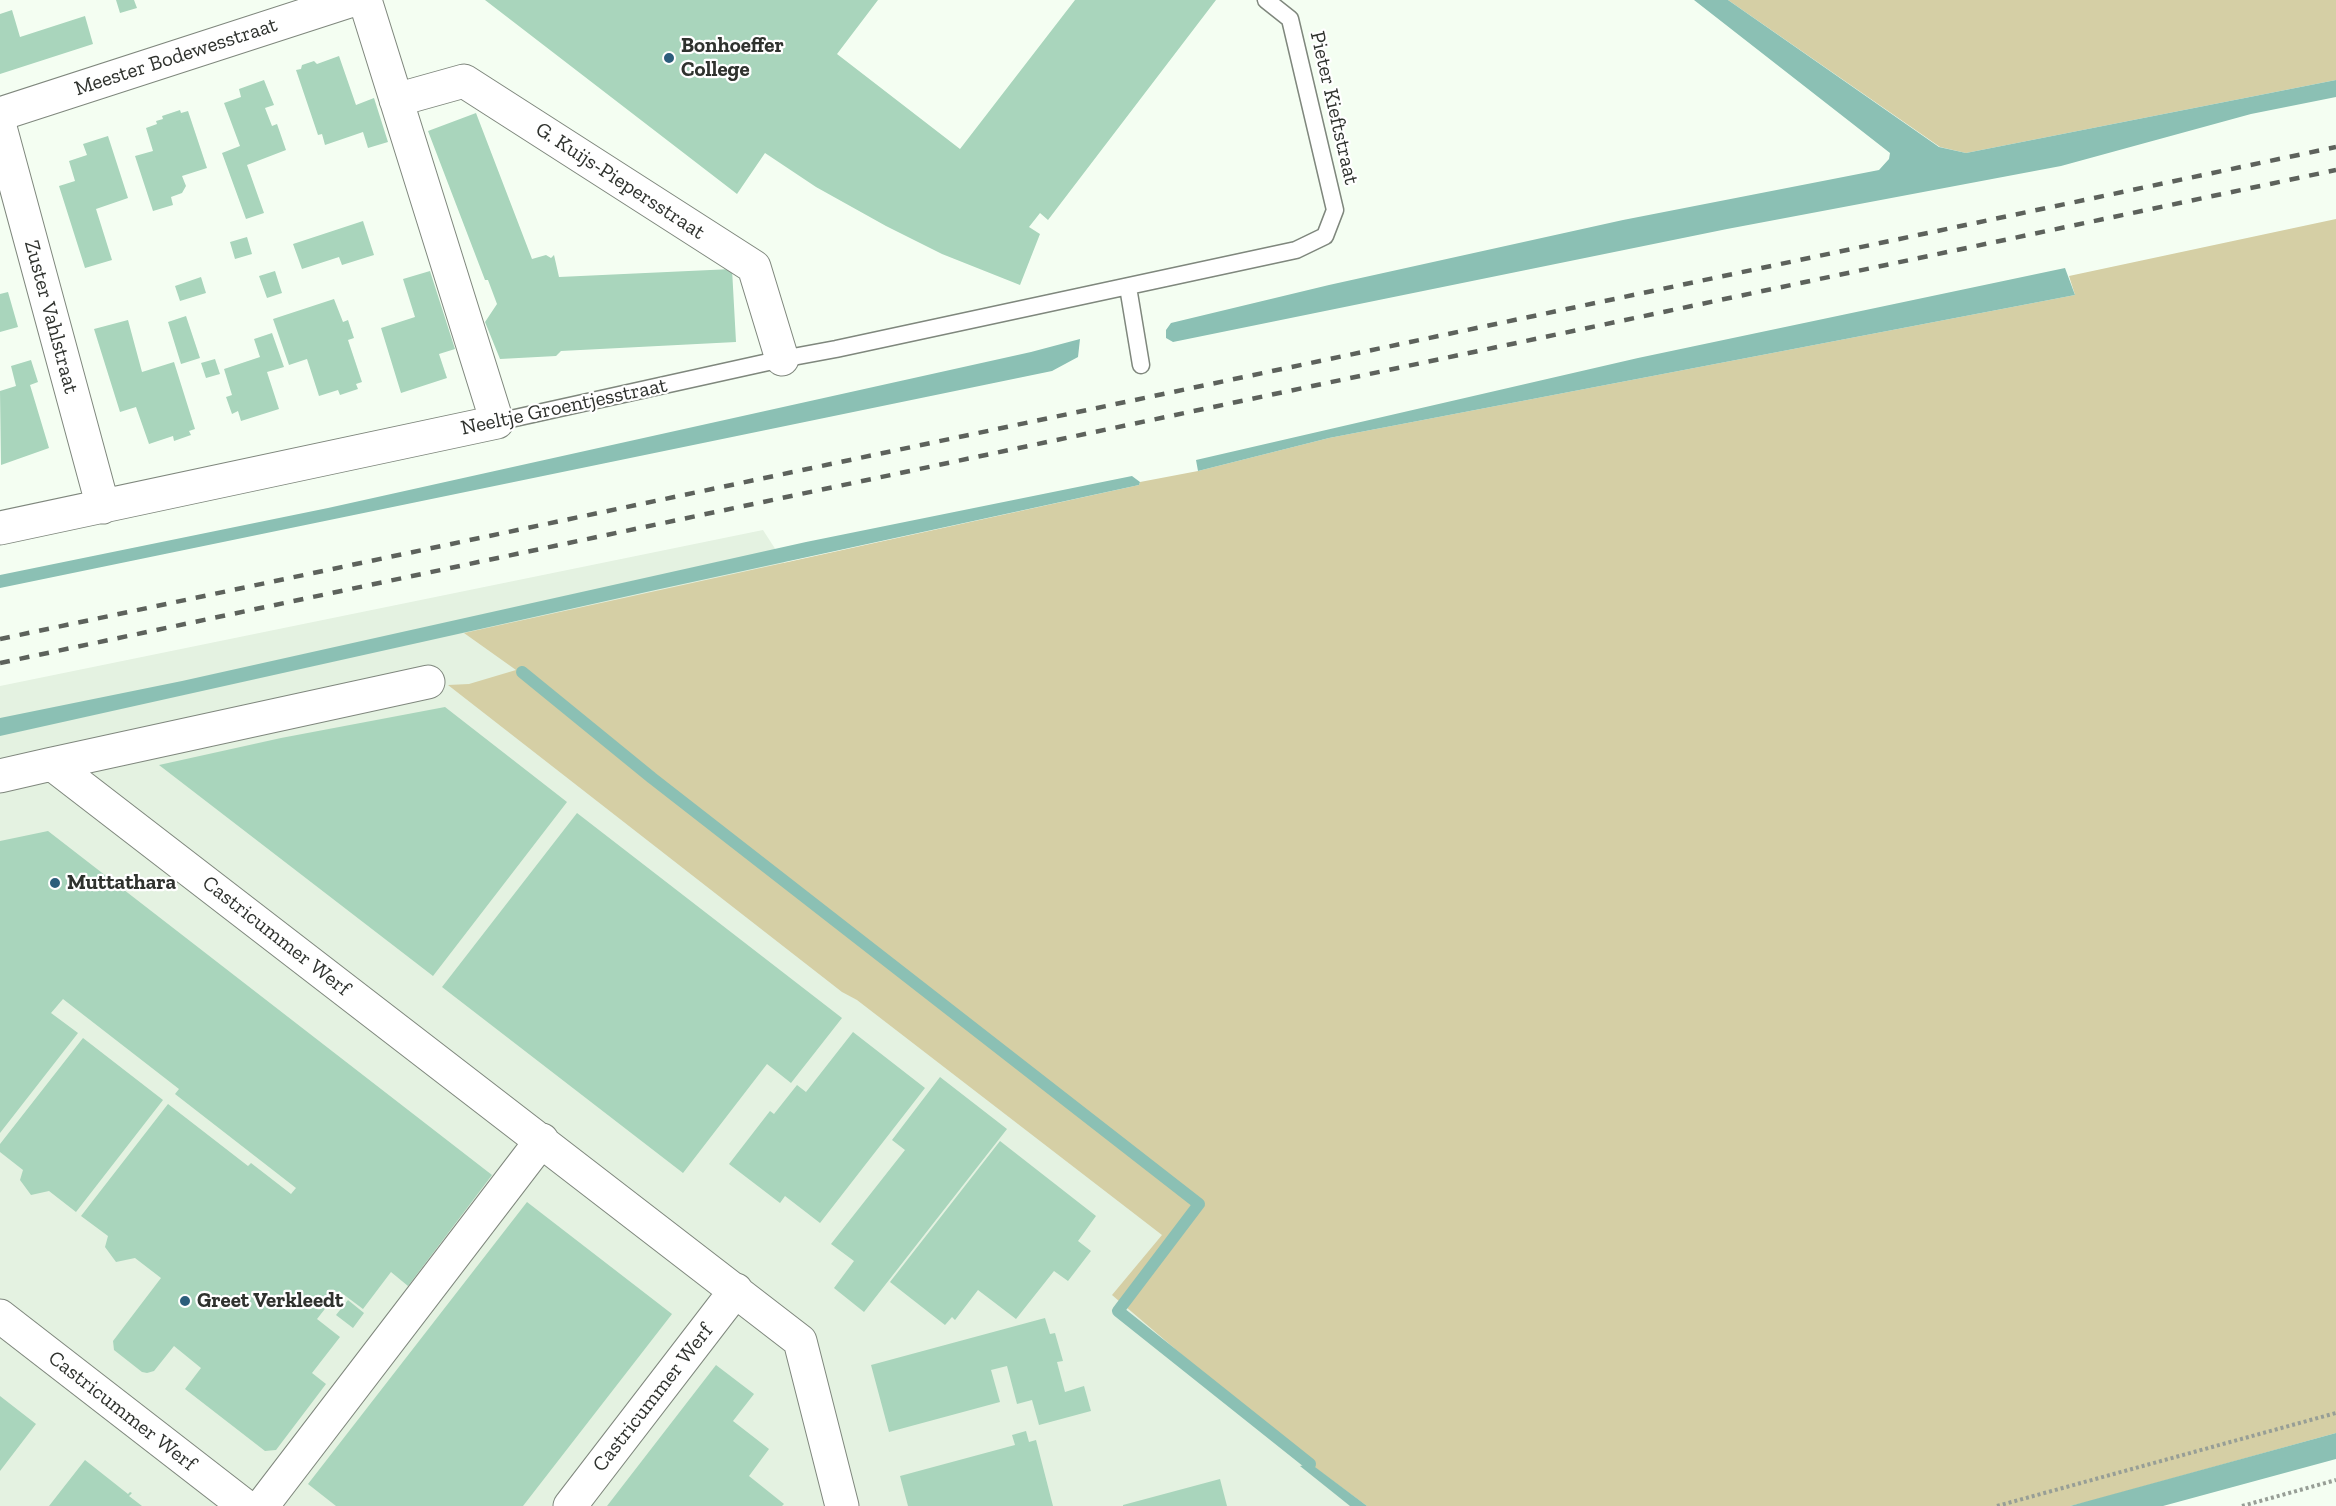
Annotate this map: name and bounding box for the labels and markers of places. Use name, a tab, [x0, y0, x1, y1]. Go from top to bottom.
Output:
place label: Bonhoeffer College	[681, 33, 784, 83]
marker: Bonhoeffer College	[662, 51, 676, 65]
place label: Muttathara	[67, 870, 176, 896]
marker: Muttathara	[48, 876, 62, 890]
place label: Greet Verkleedt	[197, 1288, 343, 1314]
marker: Greet Verkleedt	[178, 1294, 192, 1308]

